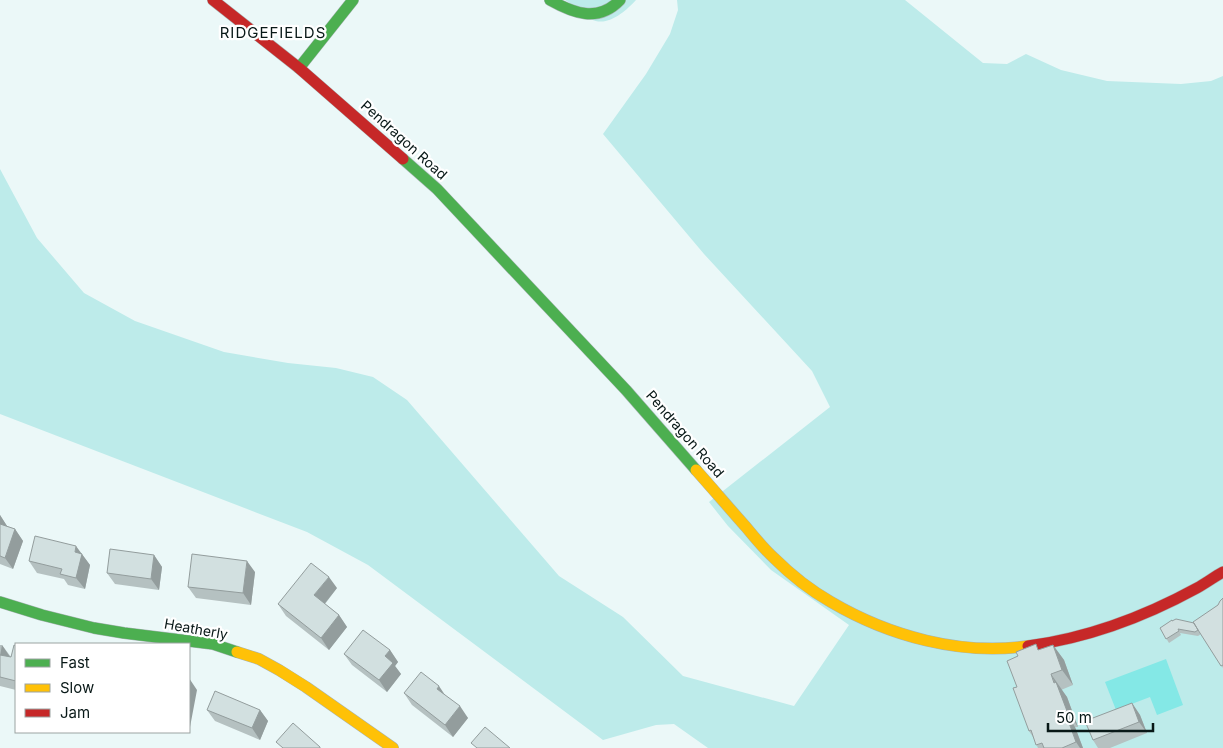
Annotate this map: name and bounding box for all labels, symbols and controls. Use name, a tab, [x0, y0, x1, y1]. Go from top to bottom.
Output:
district label: RIDGEFIELDS	[220, 23, 326, 42]
street label: Pendragon Road	[358, 97, 451, 183]
street label: Pendragon Road	[643, 387, 728, 481]
street label: Heatherly	[163, 615, 229, 642]
legend	[15, 643, 190, 733]
text: Fast	[60, 653, 90, 672]
text: Slow	[60, 678, 94, 697]
scale bar	[1048, 700, 1153, 732]
text: Jam	[60, 703, 90, 722]
text: 50 m	[1056, 708, 1092, 727]

